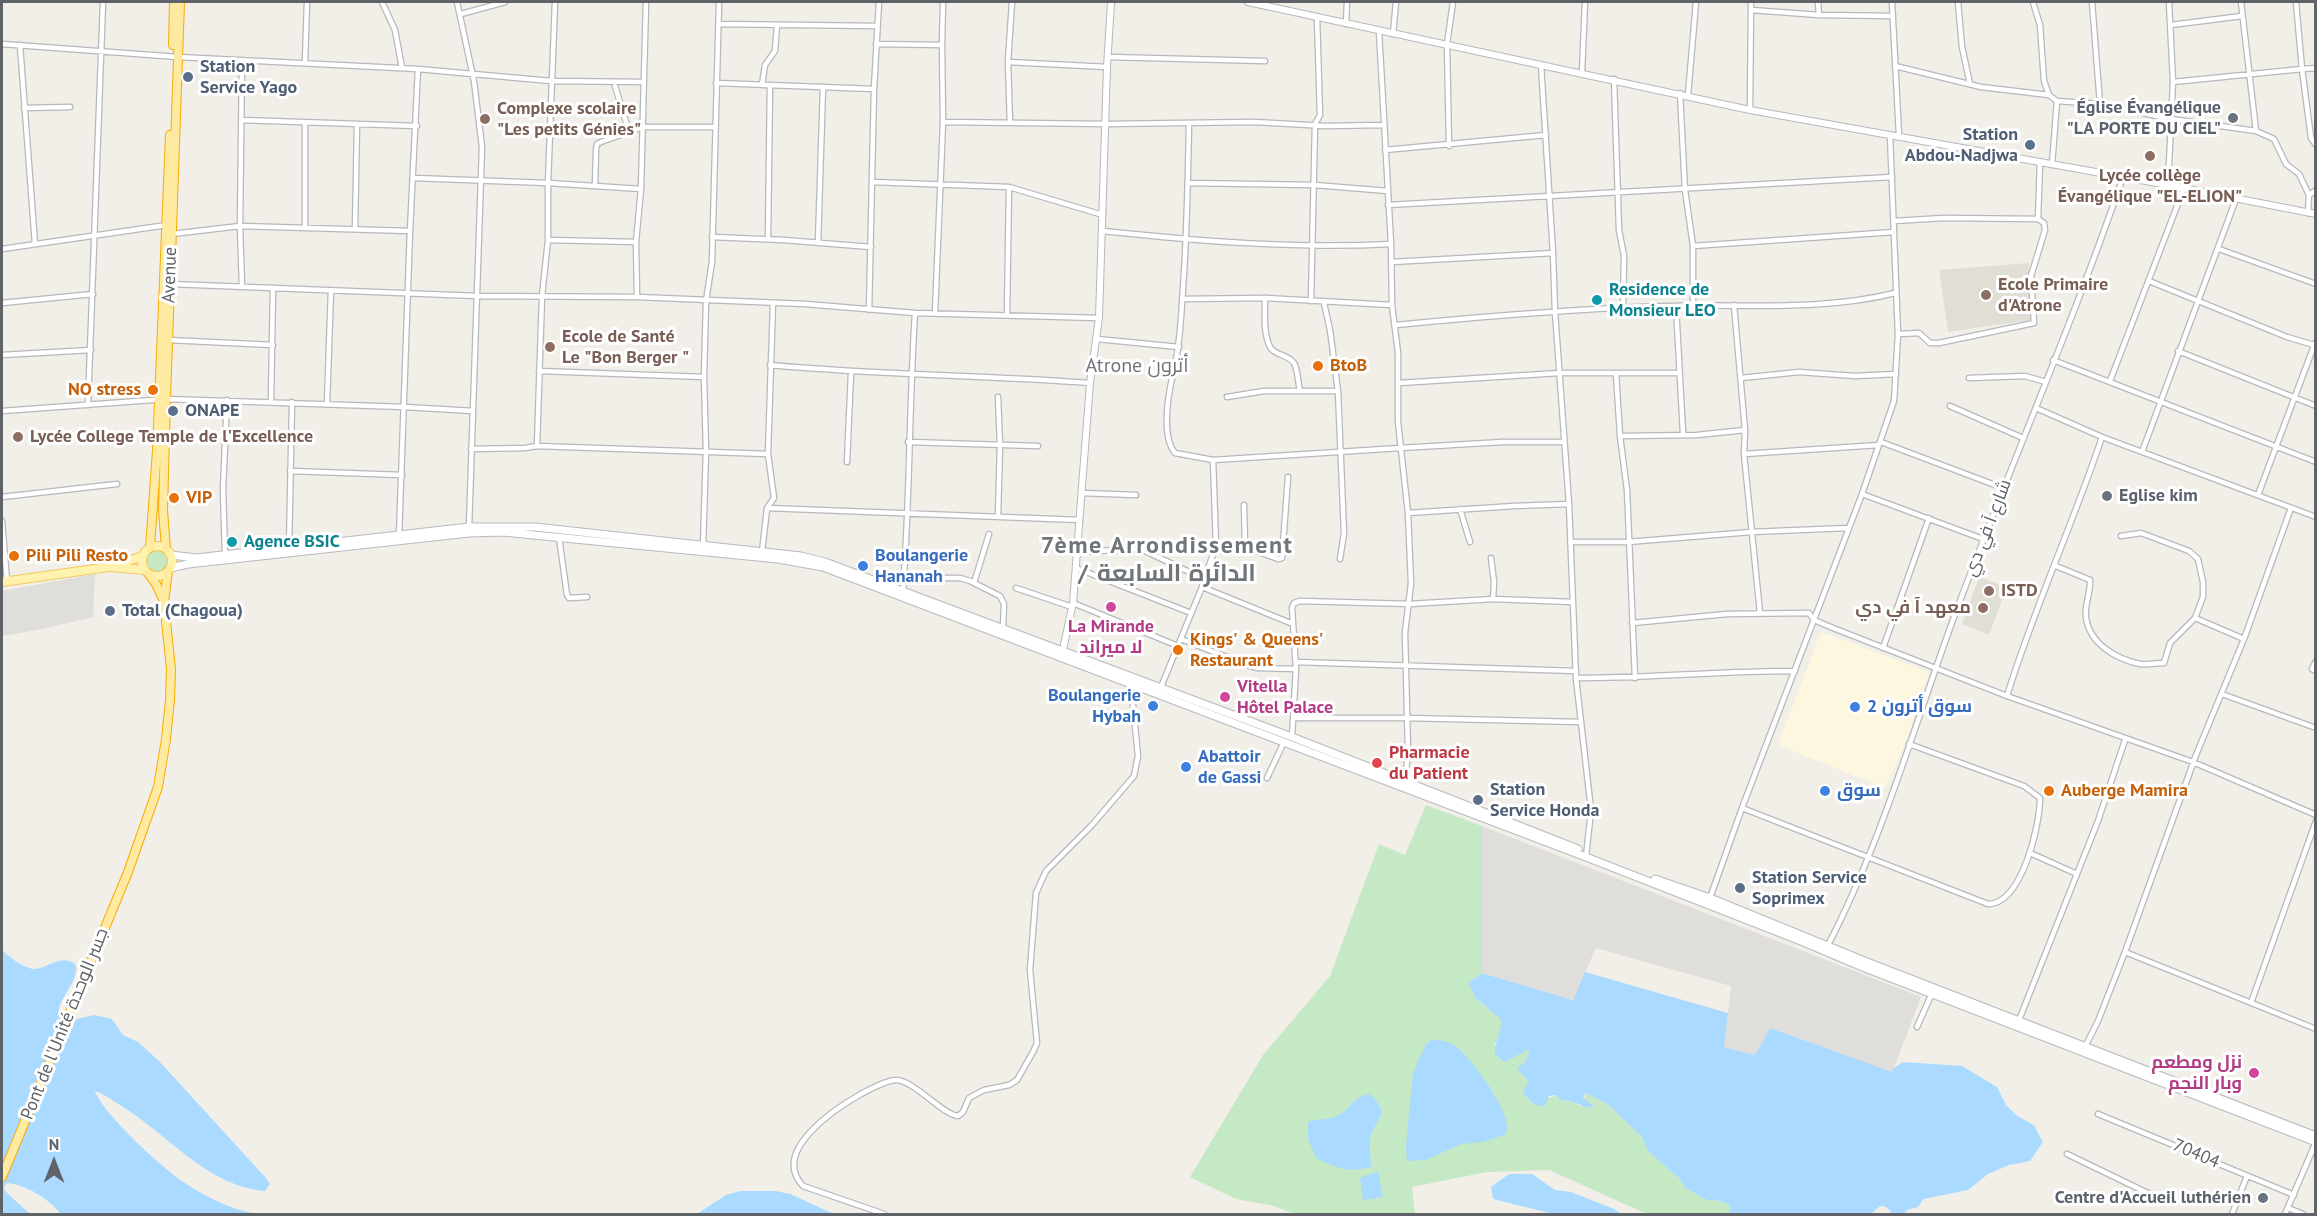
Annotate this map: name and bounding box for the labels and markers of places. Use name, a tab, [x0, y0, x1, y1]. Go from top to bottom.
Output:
place label: Station Service Yago	[200, 56, 297, 98]
marker: Station Service Yago	[181, 70, 195, 84]
place label: Église Évangélique "LA PORTE DU CIEL"	[2067, 97, 2221, 140]
place label: Complexe scolaire "Les petits Génies"	[497, 98, 641, 140]
marker: Église Évangélique "LA PORTE DU CIEL"	[2226, 111, 2240, 125]
marker: Complexe scolaire "Les petits Génies"	[478, 112, 492, 126]
place label: Station Abdou-Nadjwa	[1905, 124, 2018, 166]
marker: Station Abdou-Nadjwa	[2023, 138, 2037, 152]
marker: Lycée collège Évangélique "EL-ELION"	[2143, 149, 2157, 163]
place label: Lycée collège Évangélique "EL-ELION"	[2058, 165, 2242, 207]
place label: Ecole Primaire d'Atrone	[1998, 274, 2108, 316]
place label: Residence de Monsieur LEO	[1609, 279, 1716, 322]
marker: Ecole Primaire d'Atrone	[1979, 288, 1993, 302]
marker: Residence de Monsieur LEO	[1590, 293, 1604, 307]
place label: Ecole de Santé Le "Bon Berger "	[562, 326, 689, 368]
marker: Ecole de Santé Le "Bon Berger "	[543, 340, 557, 354]
place label: BtoB	[1330, 355, 1367, 377]
marker: BtoB	[1311, 359, 1325, 373]
place label: NO stress	[68, 379, 141, 401]
marker: NO stress	[146, 383, 160, 397]
place label: ONAPE	[185, 400, 239, 422]
marker: ONAPE	[166, 404, 180, 418]
place label: Lycée College Temple de l'Excellence	[30, 426, 313, 448]
marker: Lycée College Temple de l'Excellence	[11, 430, 25, 444]
place label: Eglise kim	[2119, 485, 2198, 507]
place label: VIP	[186, 487, 212, 509]
marker: Eglise kim	[2100, 489, 2114, 503]
marker: VIP	[167, 491, 181, 505]
place label: Agence BSIC	[244, 531, 340, 553]
marker: Agence BSIC	[225, 535, 239, 549]
place label: Pili Pili Resto	[26, 545, 128, 567]
place label: Boulangerie Hananah	[875, 545, 968, 588]
marker: Pili Pili Resto	[7, 549, 21, 563]
marker: Boulangerie Hananah	[856, 559, 870, 573]
place label: ISTD	[2001, 580, 2038, 602]
marker: ISTD	[1982, 584, 1996, 598]
place label: معهد آ في دي	[1855, 597, 1971, 619]
place label: Total (Chagoua)	[122, 600, 243, 622]
marker: La Mirande لا ميراند	[1104, 600, 1118, 614]
marker: معهد آ في دي	[1976, 601, 1990, 615]
marker: Total (Chagoua)	[103, 604, 117, 618]
place label: La Mirande لا ميراند	[1068, 616, 1154, 658]
place label: Kings' & Queens' Restaurant	[1190, 629, 1323, 672]
marker: Kings' & Queens' Restaurant	[1171, 643, 1185, 657]
place label: Vitella Hôtel Palace	[1237, 676, 1333, 718]
place label: Boulangerie Hybah	[1048, 685, 1141, 728]
marker: Vitella Hôtel Palace	[1218, 690, 1232, 704]
place label: سوق أترون 2	[1867, 696, 1972, 718]
marker: Boulangerie Hybah	[1146, 699, 1160, 713]
marker: سوق أترون 2	[1848, 700, 1862, 714]
place label: Pharmacie du Patient	[1389, 742, 1470, 784]
place label: Abattoir de Gassi	[1198, 746, 1261, 789]
marker: Pharmacie du Patient	[1370, 756, 1384, 770]
marker: Abattoir de Gassi	[1179, 760, 1193, 774]
place label: Station Service Honda	[1490, 779, 1599, 822]
place label: سوق	[1837, 780, 1881, 802]
place label: Auberge Mamira	[2061, 780, 2188, 802]
marker: سوق	[1818, 784, 1832, 798]
marker: Auberge Mamira	[2042, 784, 2056, 798]
marker: Station Service Honda	[1471, 793, 1485, 807]
place label: Station Service Soprimex	[1752, 867, 1867, 910]
marker: Station Service Soprimex	[1733, 881, 1747, 895]
place label: نزل ومطعم وبار النجم	[2151, 1052, 2242, 1094]
marker: نزل ومطعم وبار النجم	[2247, 1066, 2261, 1080]
place label: Centre d'Accueil luthérien	[2055, 1187, 2251, 1209]
marker: Centre d'Accueil luthérien	[2256, 1191, 2270, 1205]

